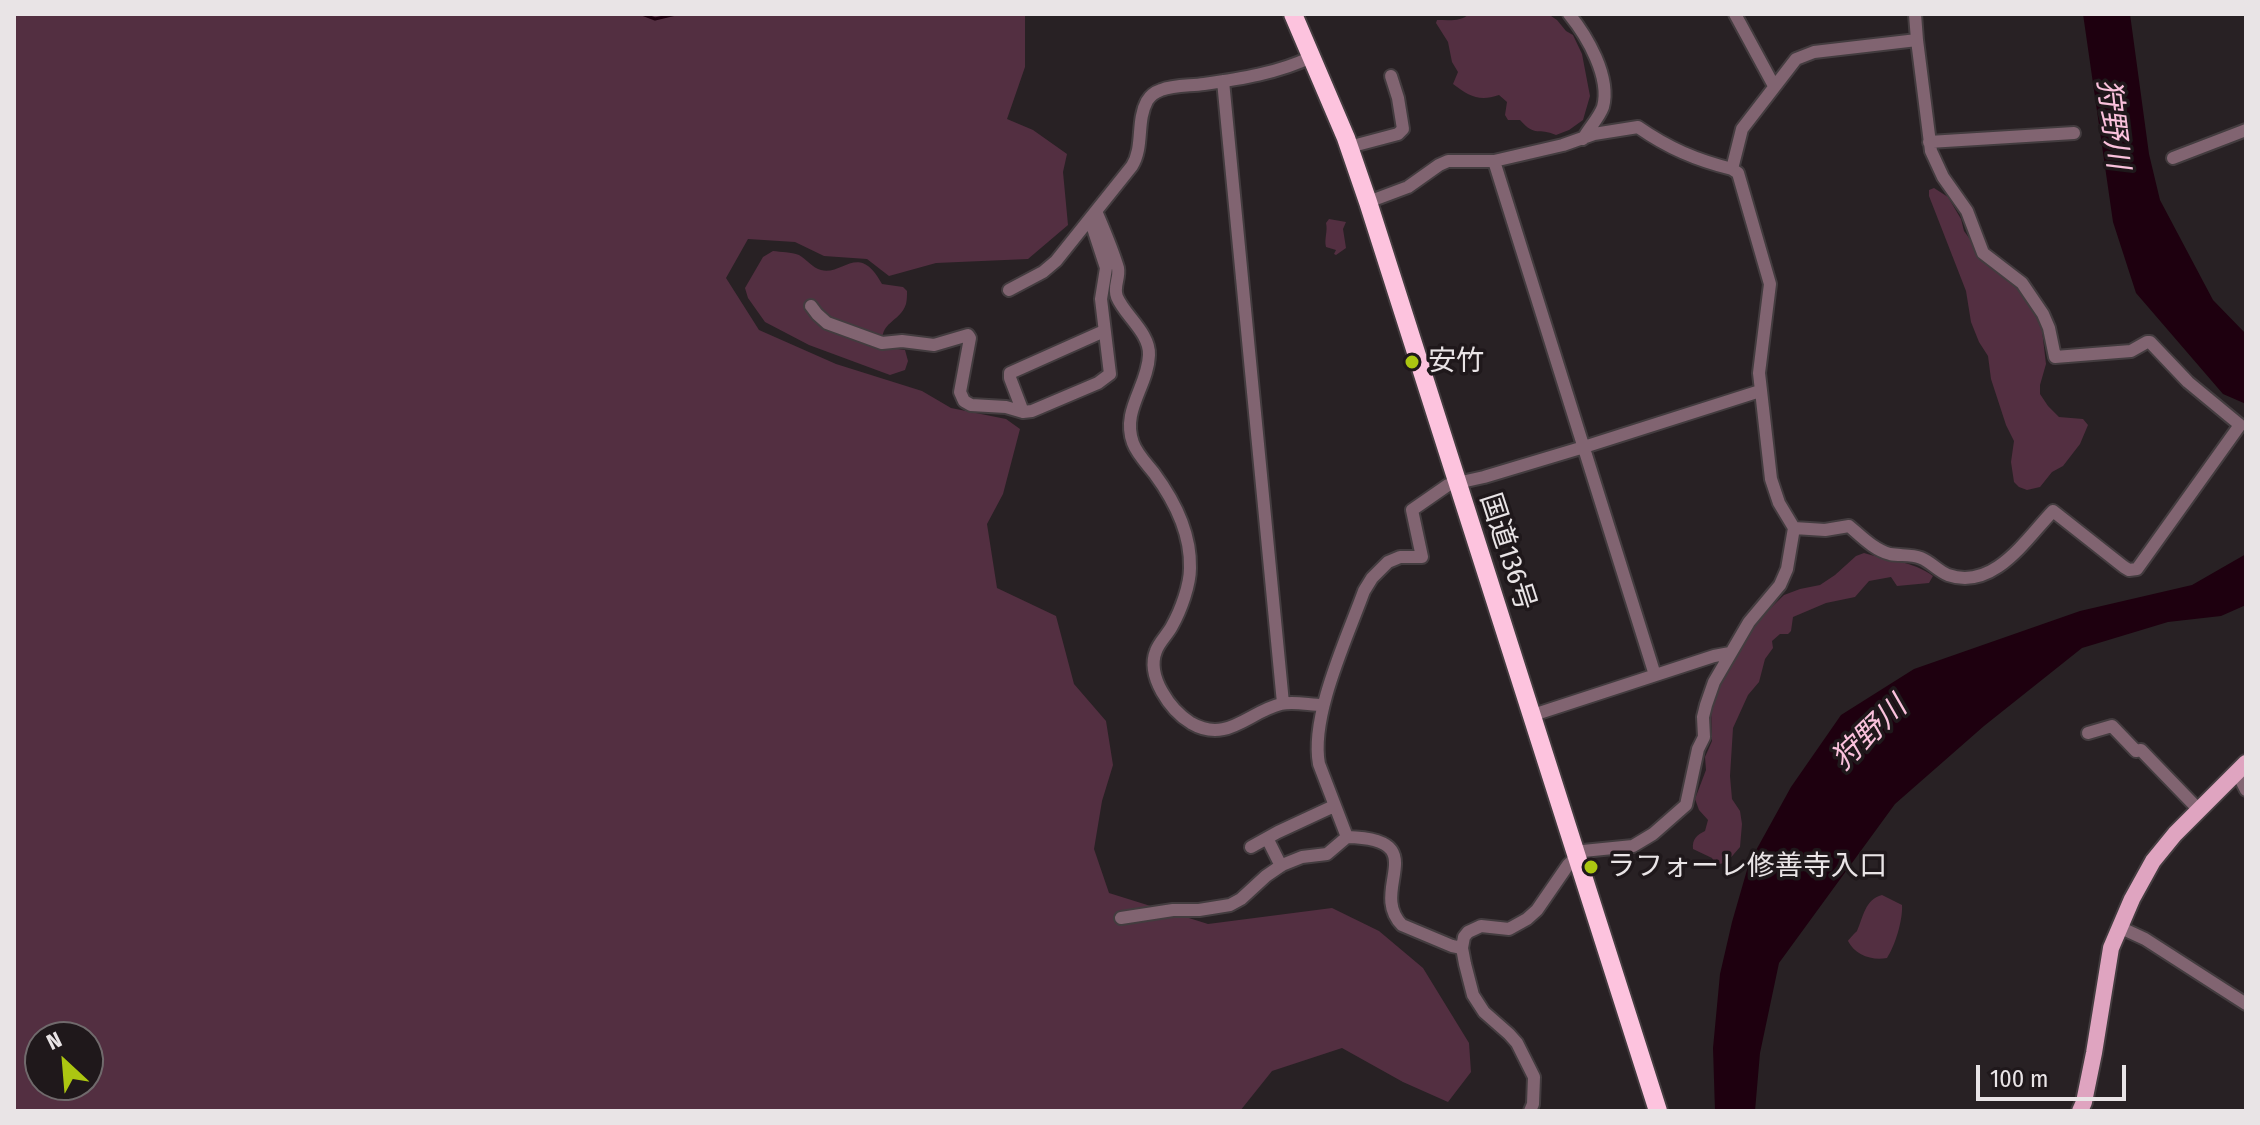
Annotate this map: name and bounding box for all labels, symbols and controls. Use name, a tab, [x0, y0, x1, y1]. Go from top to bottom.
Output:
water label: 狩野川	[2089, 77, 2135, 171]
place label: 安竹	[1428, 345, 1484, 379]
marker: 安竹	[1403, 353, 1421, 371]
street label: 国道136号	[1472, 489, 1542, 615]
water label: 狩野川	[1825, 690, 1915, 778]
place label: ラフォーレ修善寺入口	[1607, 850, 1887, 884]
marker: ラフォーレ修善寺入口	[1582, 858, 1600, 876]
north arrow	[24, 1021, 104, 1101]
text: N	[42, 1026, 66, 1056]
scale bar	[1980, 1049, 2130, 1099]
text: 100 m	[1990, 1065, 2048, 1093]

